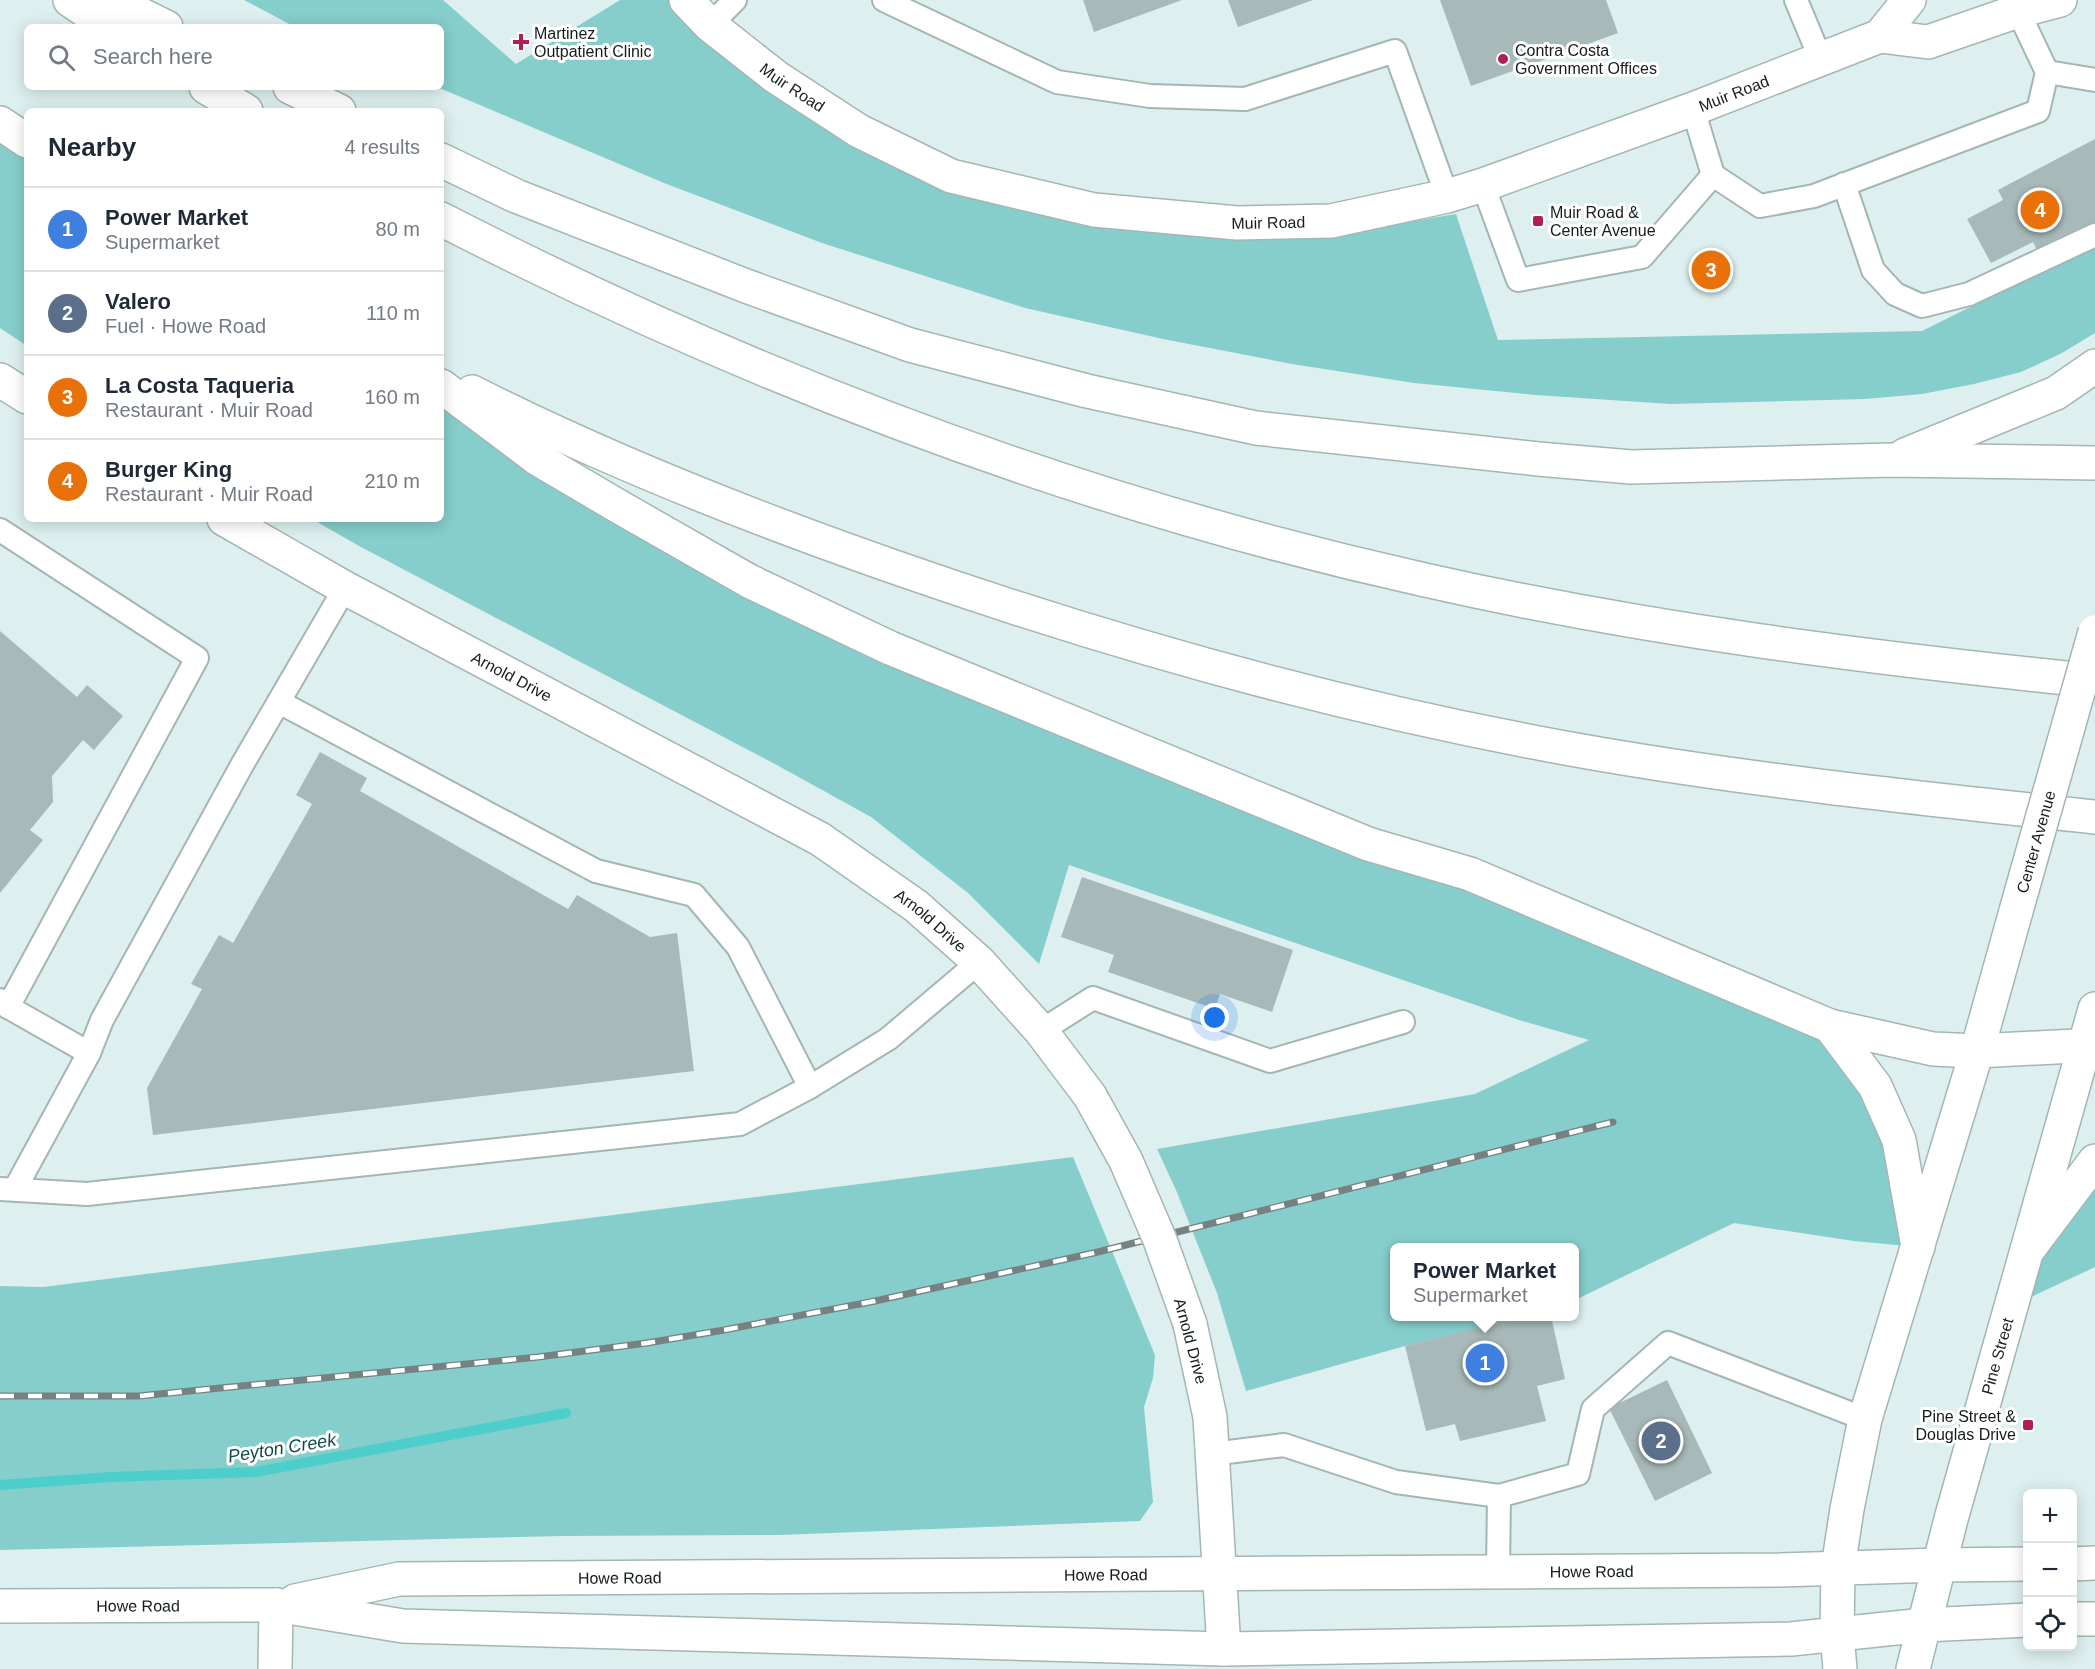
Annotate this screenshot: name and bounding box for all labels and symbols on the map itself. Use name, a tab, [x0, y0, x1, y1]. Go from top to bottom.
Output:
place label: Martinez Outpatient Clinic	[534, 25, 651, 60]
marker: Martinez Outpatient Clinic	[512, 33, 530, 51]
place label: Contra Costa Government Offices	[1515, 42, 1657, 77]
marker: Contra Costa Government Offices	[1496, 52, 1510, 66]
street label: Muir Road	[757, 60, 828, 115]
street label: Muir Road	[1696, 72, 1771, 115]
pin: 4	[2020, 188, 2060, 232]
place label: Muir Road & Center Avenue	[1550, 204, 1656, 239]
street label: Muir Road	[1231, 214, 1305, 232]
marker: Muir Road & Center Avenue	[1531, 214, 1545, 228]
pin: 3	[1692, 248, 1730, 292]
street label: Arnold Drive	[469, 649, 555, 705]
street label: Center Avenue	[2014, 789, 2059, 895]
street label: Arnold Drive	[891, 886, 970, 956]
your location	[1200, 1003, 1229, 1032]
street label: Arnold Drive	[1171, 1296, 1210, 1386]
street label: Pine Street	[1979, 1315, 2017, 1397]
pin: 1	[1466, 1340, 1504, 1386]
place label: Pine Street & Douglas Drive	[1916, 1408, 2016, 1443]
pin: 2	[1642, 1418, 1680, 1464]
marker: Pine Street & Douglas Drive	[2021, 1418, 2035, 1432]
water label: Peyton Creek	[227, 1429, 338, 1466]
street label: Howe Road	[1550, 1563, 1634, 1580]
street label: Howe Road	[1064, 1566, 1148, 1584]
street label: Howe Road	[578, 1569, 662, 1587]
street label: Howe Road	[96, 1597, 180, 1615]

